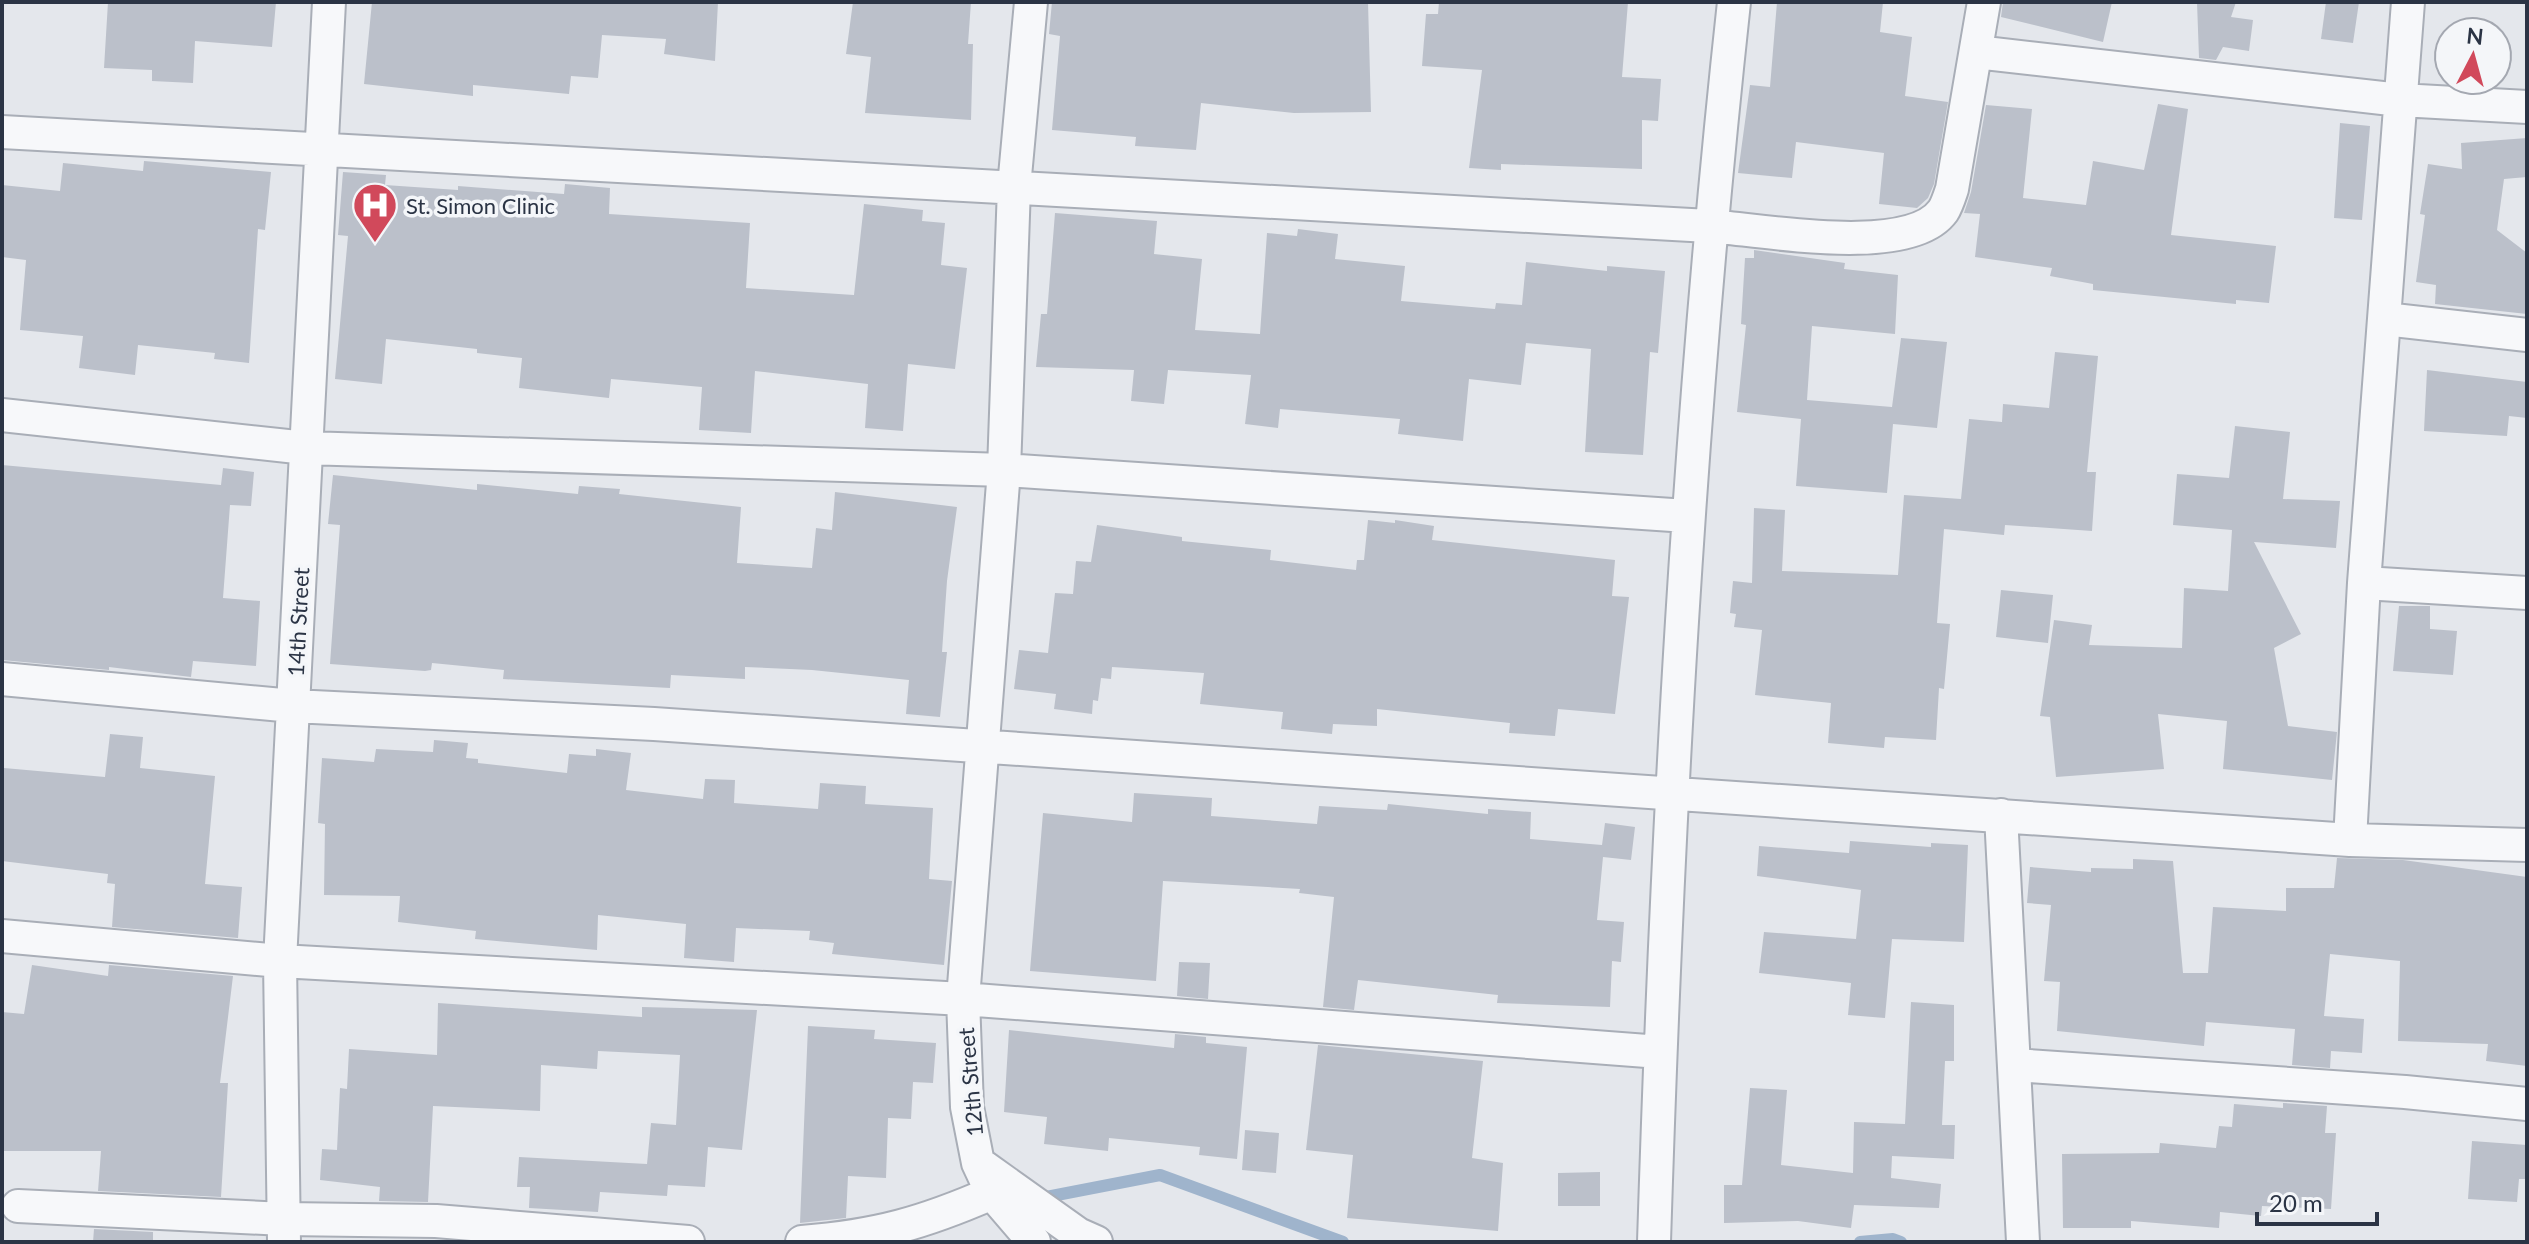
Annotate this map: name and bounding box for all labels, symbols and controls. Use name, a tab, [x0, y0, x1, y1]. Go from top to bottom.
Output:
north arrow	[2433, 16, 2513, 96]
text: N	[2465, 21, 2485, 50]
hospital icon: St. Simon Clinic	[351, 181, 399, 244]
place label: St. Simon Clinic	[406, 192, 555, 219]
street label: 14th Street	[282, 567, 314, 677]
street label: 12th Street	[952, 1026, 988, 1138]
scale bar	[2257, 1176, 2377, 1226]
text: 20 m	[2269, 1188, 2323, 1217]

